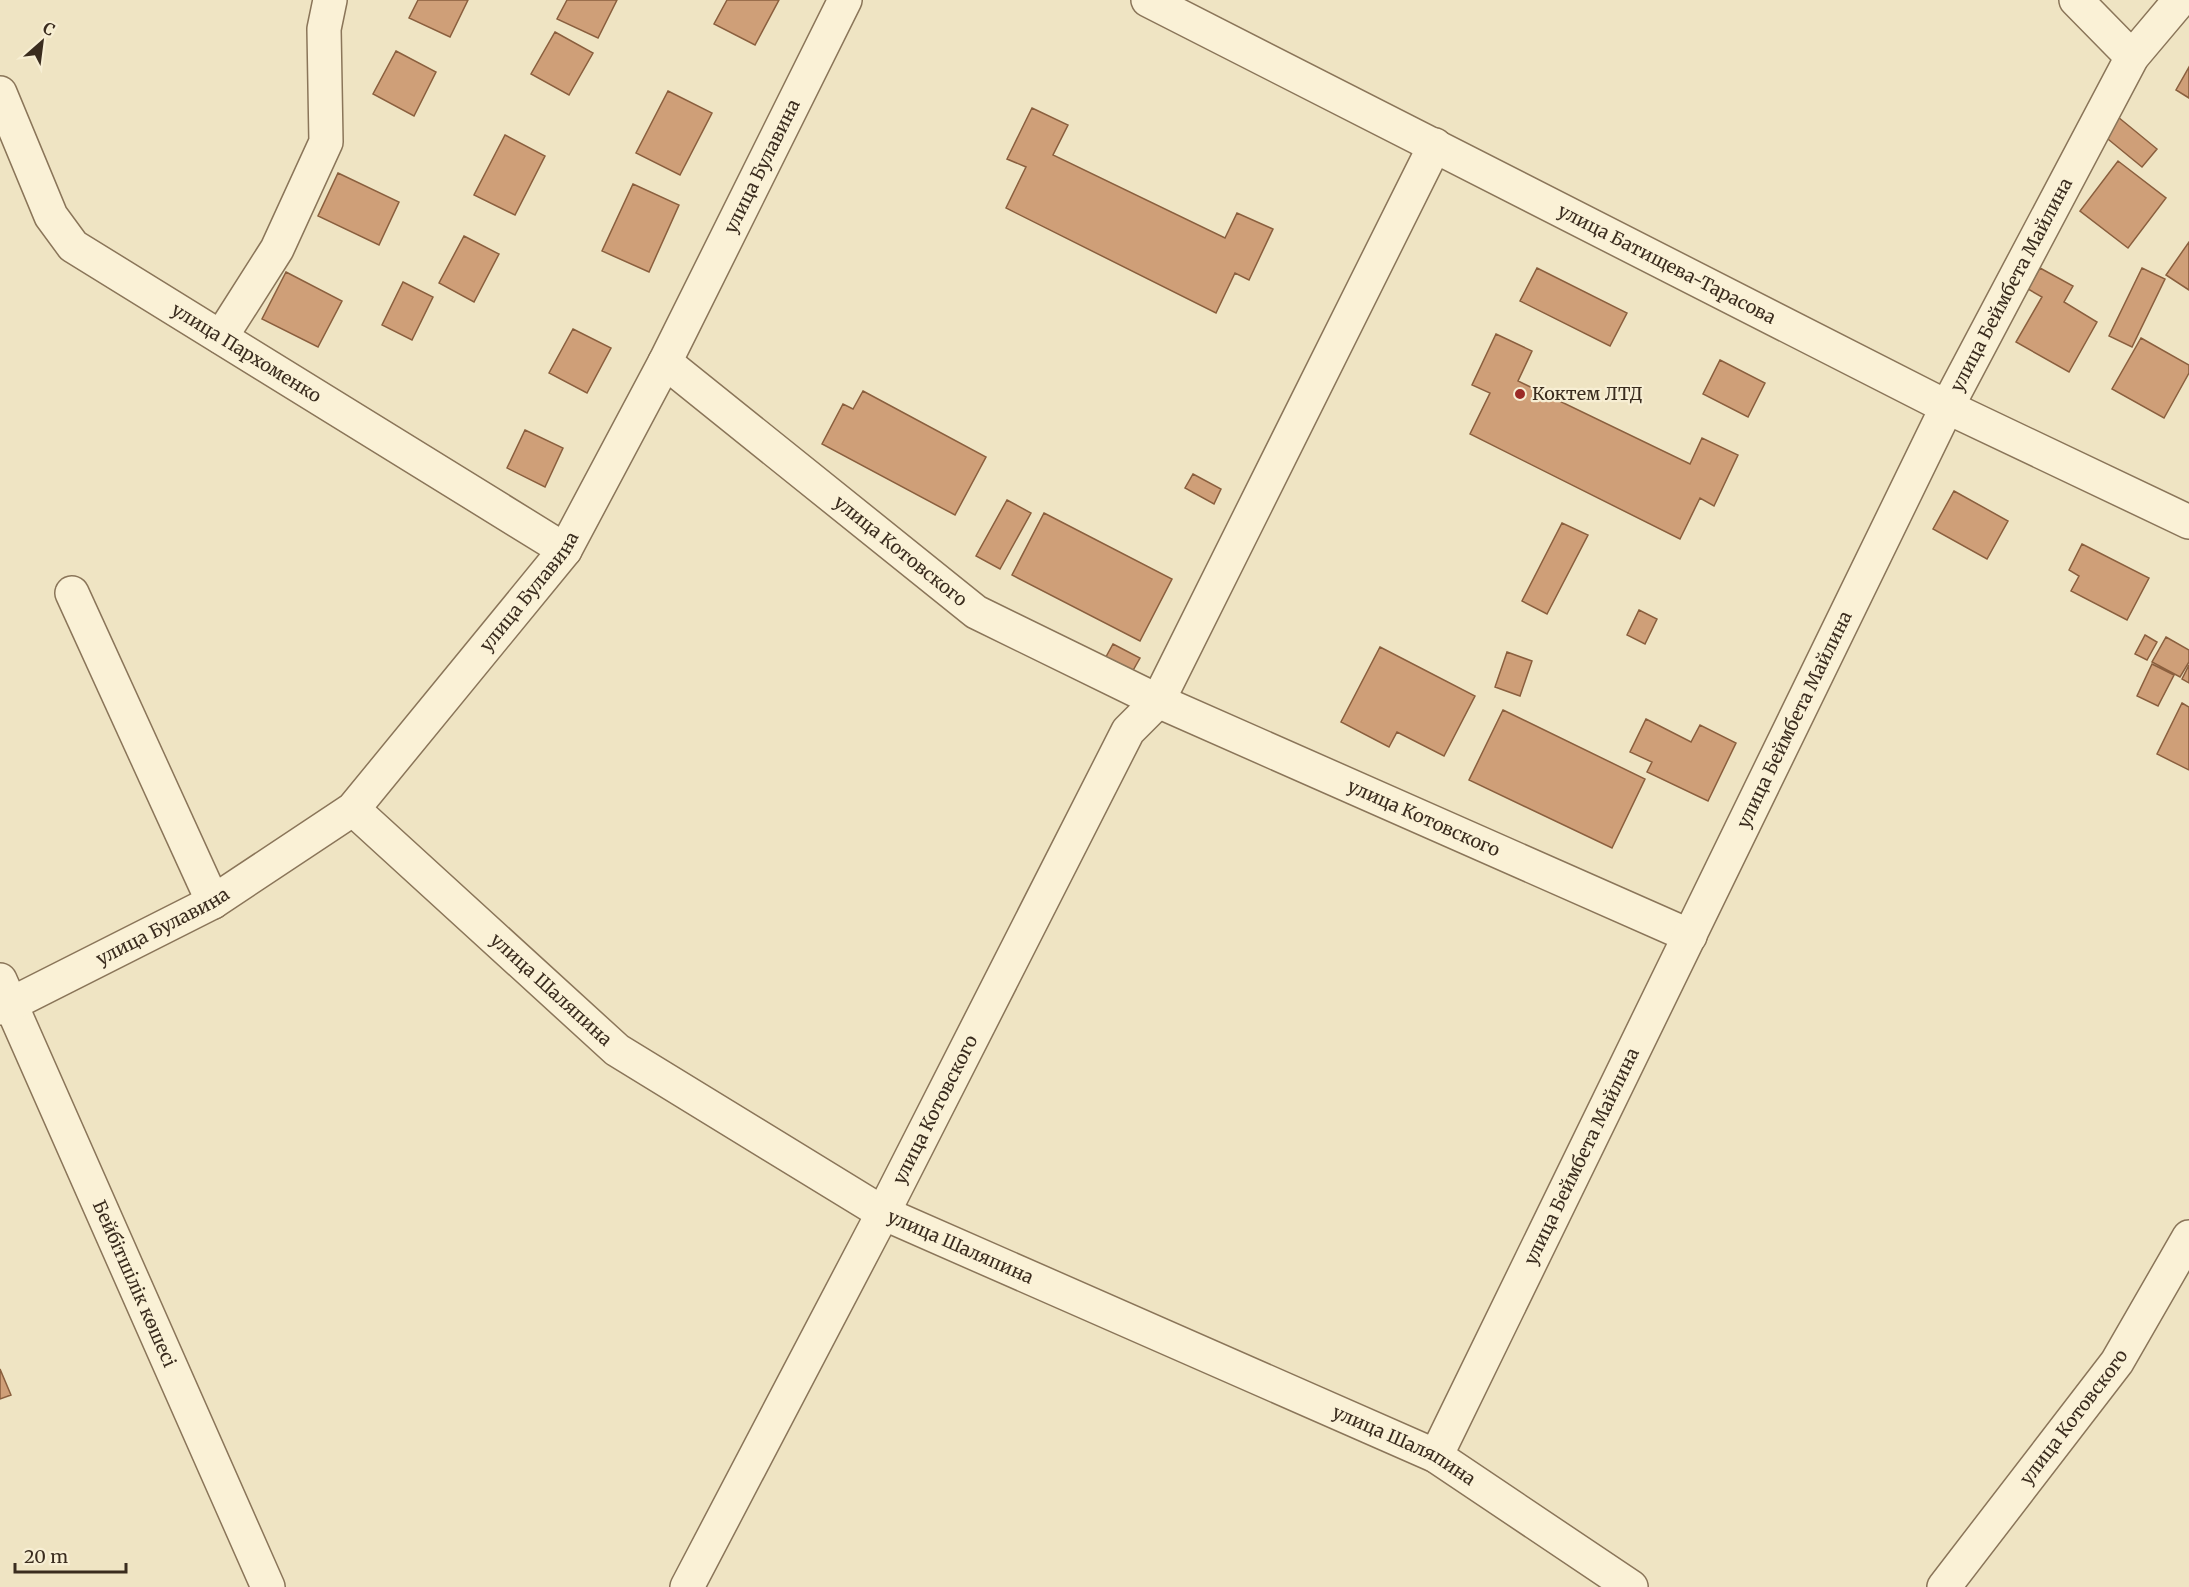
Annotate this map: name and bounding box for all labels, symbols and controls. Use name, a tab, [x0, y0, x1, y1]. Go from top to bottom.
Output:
north arrow	[12, 12, 72, 72]
text: С	[40, 17, 58, 40]
street label: улица Булавина	[719, 95, 805, 237]
street label: улица Беймбета Майлина	[1945, 173, 2077, 396]
street label: улица Батищева-Тарасова	[1554, 199, 1780, 329]
street label: улица Пархоменко	[167, 298, 326, 408]
place label: Коктем ЛТД	[1532, 382, 1643, 405]
marker: Коктем ЛТД	[1513, 387, 1527, 401]
street label: улица Котовского	[829, 490, 972, 611]
street label: улица Булавина	[475, 528, 584, 656]
street label: улица Беймбета Майлина	[1732, 607, 1857, 832]
street label: улица Котовского	[1344, 774, 1504, 862]
street label: улица Булавина	[92, 882, 234, 970]
street label: улица Шаляпина	[486, 928, 617, 1051]
street label: улица Котовского	[888, 1031, 983, 1188]
street label: улица Беймбета Майлина	[1519, 1044, 1644, 1269]
street label: Бейбітшілік көшесі	[88, 1197, 181, 1371]
street label: улица Шаляпина	[884, 1204, 1037, 1289]
street label: улица Котовского	[2015, 1345, 2133, 1489]
street label: улица Шаляпина	[1329, 1400, 1480, 1490]
scale bar	[15, 1536, 126, 1574]
text: 20 m	[24, 1545, 68, 1568]

